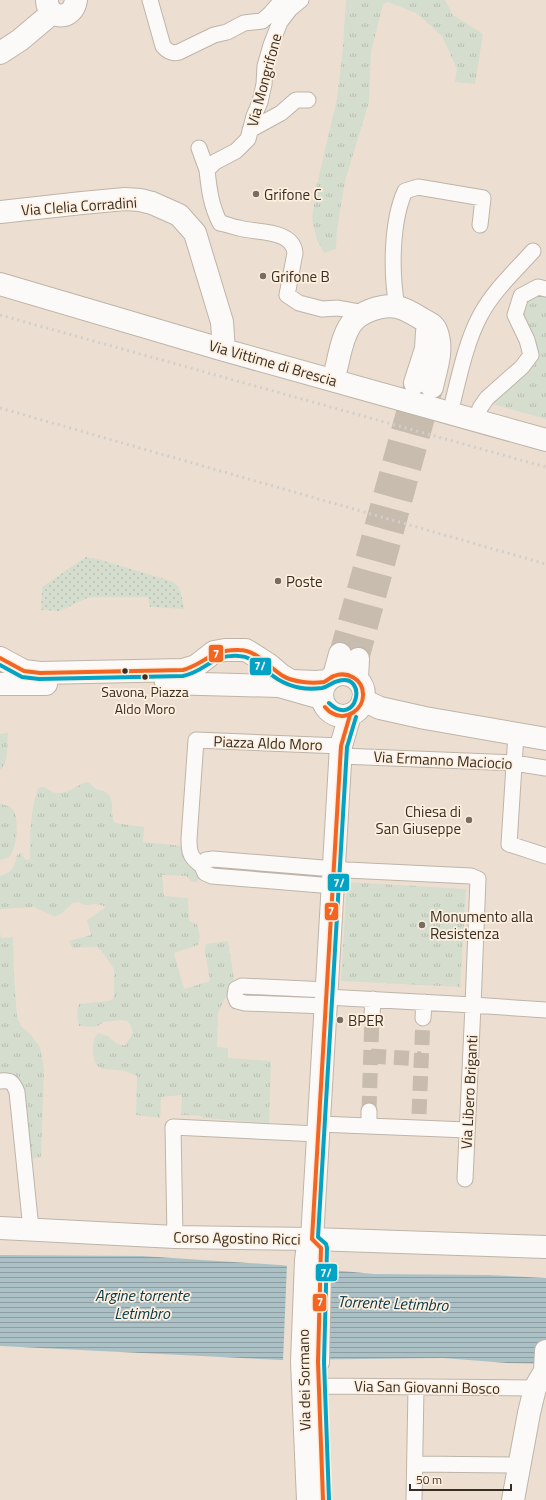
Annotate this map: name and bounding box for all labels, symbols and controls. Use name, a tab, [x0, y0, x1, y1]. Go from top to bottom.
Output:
street label: Via Mongrifone	[240, 31, 288, 129]
place label: Grifone C	[264, 183, 322, 206]
marker: Grifone C	[251, 189, 261, 199]
street label: Via Clelia Corradini	[20, 190, 138, 222]
place label: Grifone B	[271, 265, 330, 288]
marker: Grifone B	[258, 271, 268, 281]
street label: Via Vittime di Brescia	[206, 334, 340, 392]
place label: Poste	[286, 570, 323, 593]
marker: Poste	[273, 576, 283, 586]
line badge: 7	[208, 644, 224, 663]
text: 7	[213, 646, 219, 662]
line badge: 7/	[249, 657, 272, 676]
text: 7/	[254, 658, 266, 674]
unlabelled marker	[120, 666, 130, 676]
marker: Savona, Piazza Aldo Moro	[140, 672, 150, 682]
place label: Savona, Piazza Aldo Moro	[101, 681, 189, 719]
street label: Piazza Aldo Moro	[213, 730, 323, 756]
street label: Via Ermanno Maciocio	[373, 745, 513, 775]
place label: Chiesa di San Giuseppe	[376, 800, 461, 840]
marker: Chiesa di San Giuseppe	[464, 815, 474, 825]
line badge: 7/	[327, 873, 350, 892]
text: 7/	[333, 875, 345, 891]
line badge: 7	[324, 902, 339, 921]
text: 7	[328, 903, 334, 919]
place label: Monumento alla Resistenza	[430, 905, 534, 945]
marker: Monumento alla Resistenza	[417, 920, 427, 930]
place label: BPER	[348, 1009, 384, 1032]
marker: BPER	[335, 1015, 345, 1025]
street label: Via Libero Briganti	[455, 1034, 483, 1150]
street label: Corso Agostino Ricci	[173, 1225, 301, 1251]
line badge: 7/	[315, 1263, 338, 1282]
text: 7/	[320, 1265, 332, 1281]
water label: Argine torrente Letimbro	[95, 1283, 191, 1325]
water label: Torrente Letimbro	[337, 1289, 450, 1317]
line badge: 7	[312, 1293, 327, 1312]
text: 7	[317, 1294, 323, 1310]
street label: Via dei Sormano	[292, 1329, 316, 1431]
street label: Via San Giovanni Bosco	[354, 1374, 500, 1400]
scale bar	[410, 1466, 511, 1492]
text: 50 m	[416, 1470, 442, 1489]

